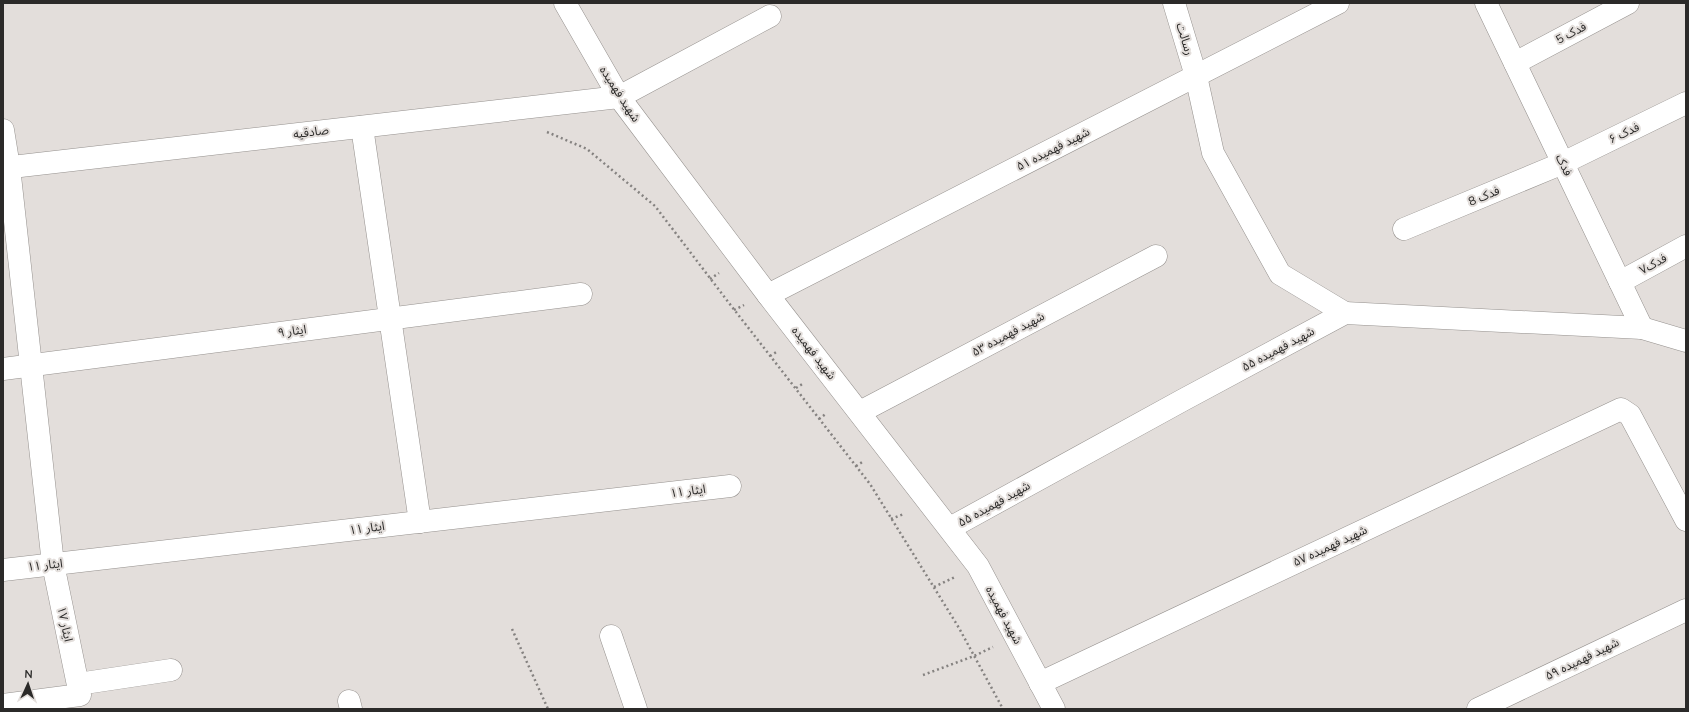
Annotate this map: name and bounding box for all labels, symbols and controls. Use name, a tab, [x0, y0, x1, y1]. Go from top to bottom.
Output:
street label: فدک 5	[1553, 18, 1589, 48]
street label: رسالت	[1172, 21, 1198, 57]
street label: شهید فهمیده	[596, 63, 644, 125]
street label: فدک ۶	[1606, 119, 1642, 147]
street label: صادقیه	[292, 122, 330, 142]
street label: شهید فهمیده ۵۱	[1014, 124, 1092, 174]
street label: فدک	[1552, 151, 1576, 179]
street label: فدک 8	[1466, 182, 1502, 210]
street label: فدک۷	[1636, 250, 1670, 278]
street label: شهید فهمیده ۵۳	[969, 308, 1047, 360]
street label: ایثار ۹	[277, 321, 307, 341]
street label: شهید فهمیده	[788, 323, 840, 383]
street label: شهید فهمیده ۵۵	[1239, 323, 1317, 375]
street label: شهید فهمیده ۵۵	[955, 478, 1033, 530]
street label: ایثار ۱۱	[669, 481, 707, 501]
street label: ایثار ۱۱	[348, 518, 386, 538]
street label: شهید فهمیده ۵۷	[1290, 522, 1370, 570]
street label: ایثار ۱۱	[26, 555, 64, 575]
street label: شهید فهمیده	[982, 583, 1026, 647]
street label: ایثار ۱۷	[53, 605, 77, 643]
street label: شهید فهمیده ۵۹	[1542, 634, 1622, 684]
north arrow	[8, 664, 48, 704]
text: N	[24, 667, 33, 682]

